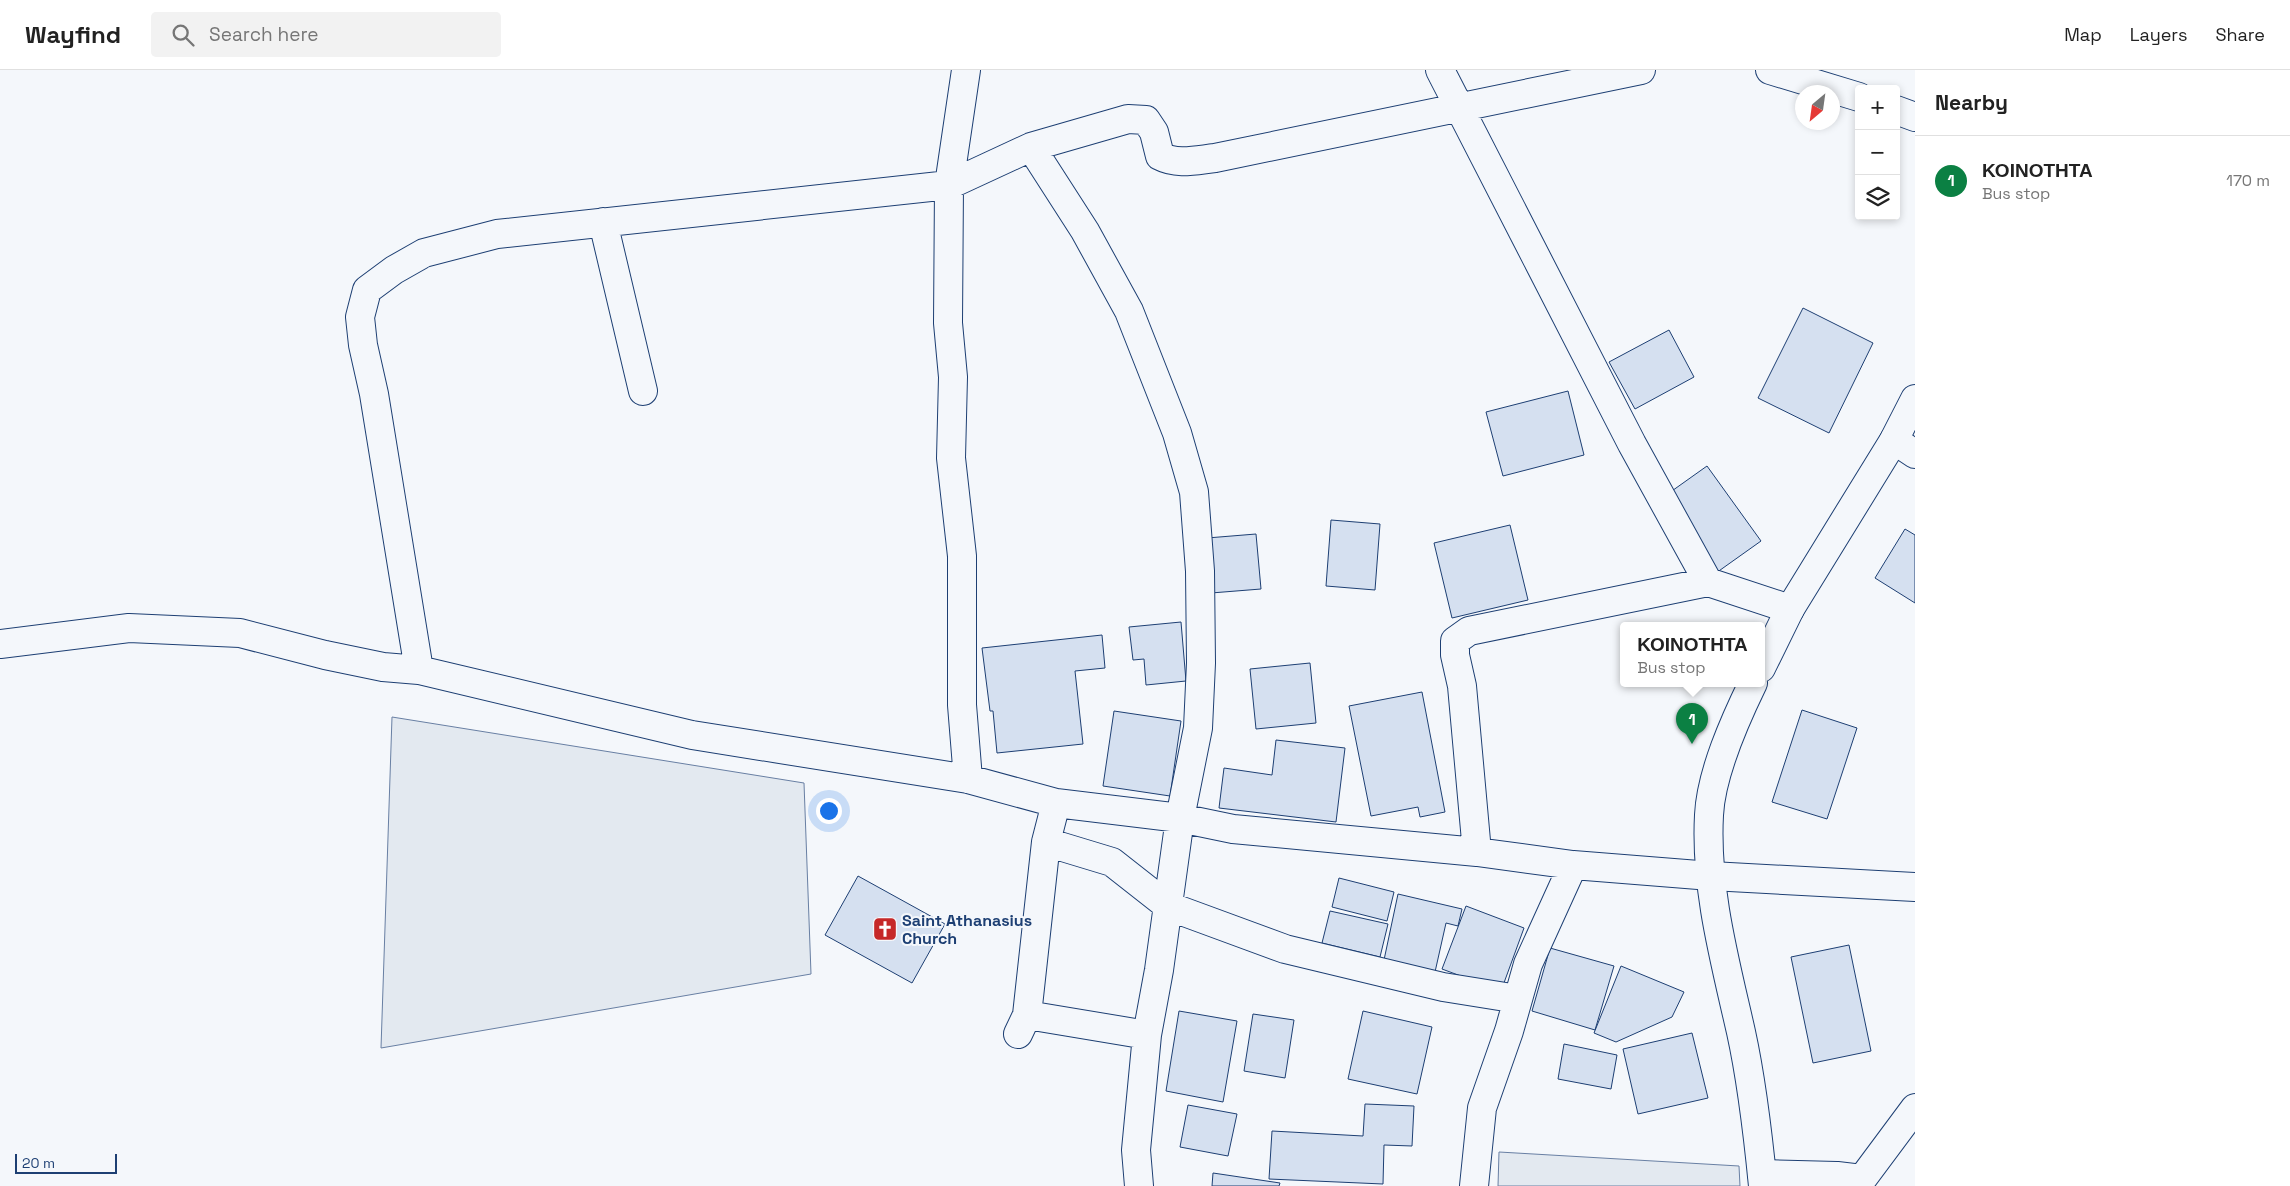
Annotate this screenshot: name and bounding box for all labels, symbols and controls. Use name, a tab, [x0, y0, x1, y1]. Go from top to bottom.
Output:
search box	[151, 12, 501, 57]
text: Wayfind	[25, 19, 121, 50]
icon: search	[169, 21, 197, 49]
text: Search here	[209, 22, 319, 47]
text: Map	[2064, 23, 2102, 46]
text: Layers	[2130, 23, 2187, 46]
text: Share	[2215, 23, 2265, 46]
north arrow	[1795, 85, 1840, 130]
map controls	[1855, 85, 1900, 220]
button: +	[1855, 85, 1900, 130]
text: Nearby	[1935, 89, 2008, 116]
button: −	[1855, 130, 1900, 175]
text: ΚΟΙΝΟΤΗΤΑ	[1982, 158, 2093, 183]
text: 1	[1947, 170, 1955, 191]
text: 170 m	[2226, 170, 2270, 191]
button: layers	[1855, 175, 1900, 220]
text: Bus stop	[1982, 183, 2050, 204]
popup	[1620, 622, 1765, 687]
text: ΚΟΙΝΟΤΗΤΑ	[1637, 632, 1748, 657]
text: Bus stop	[1637, 657, 1706, 678]
pin: 1	[1676, 703, 1708, 744]
your location	[816, 798, 842, 824]
place label: Saint Athanasius Church	[902, 910, 1032, 949]
church icon: Saint Athanasius Church	[872, 916, 898, 942]
scale bar	[15, 1151, 118, 1174]
text: 20 m	[22, 1154, 55, 1172]

